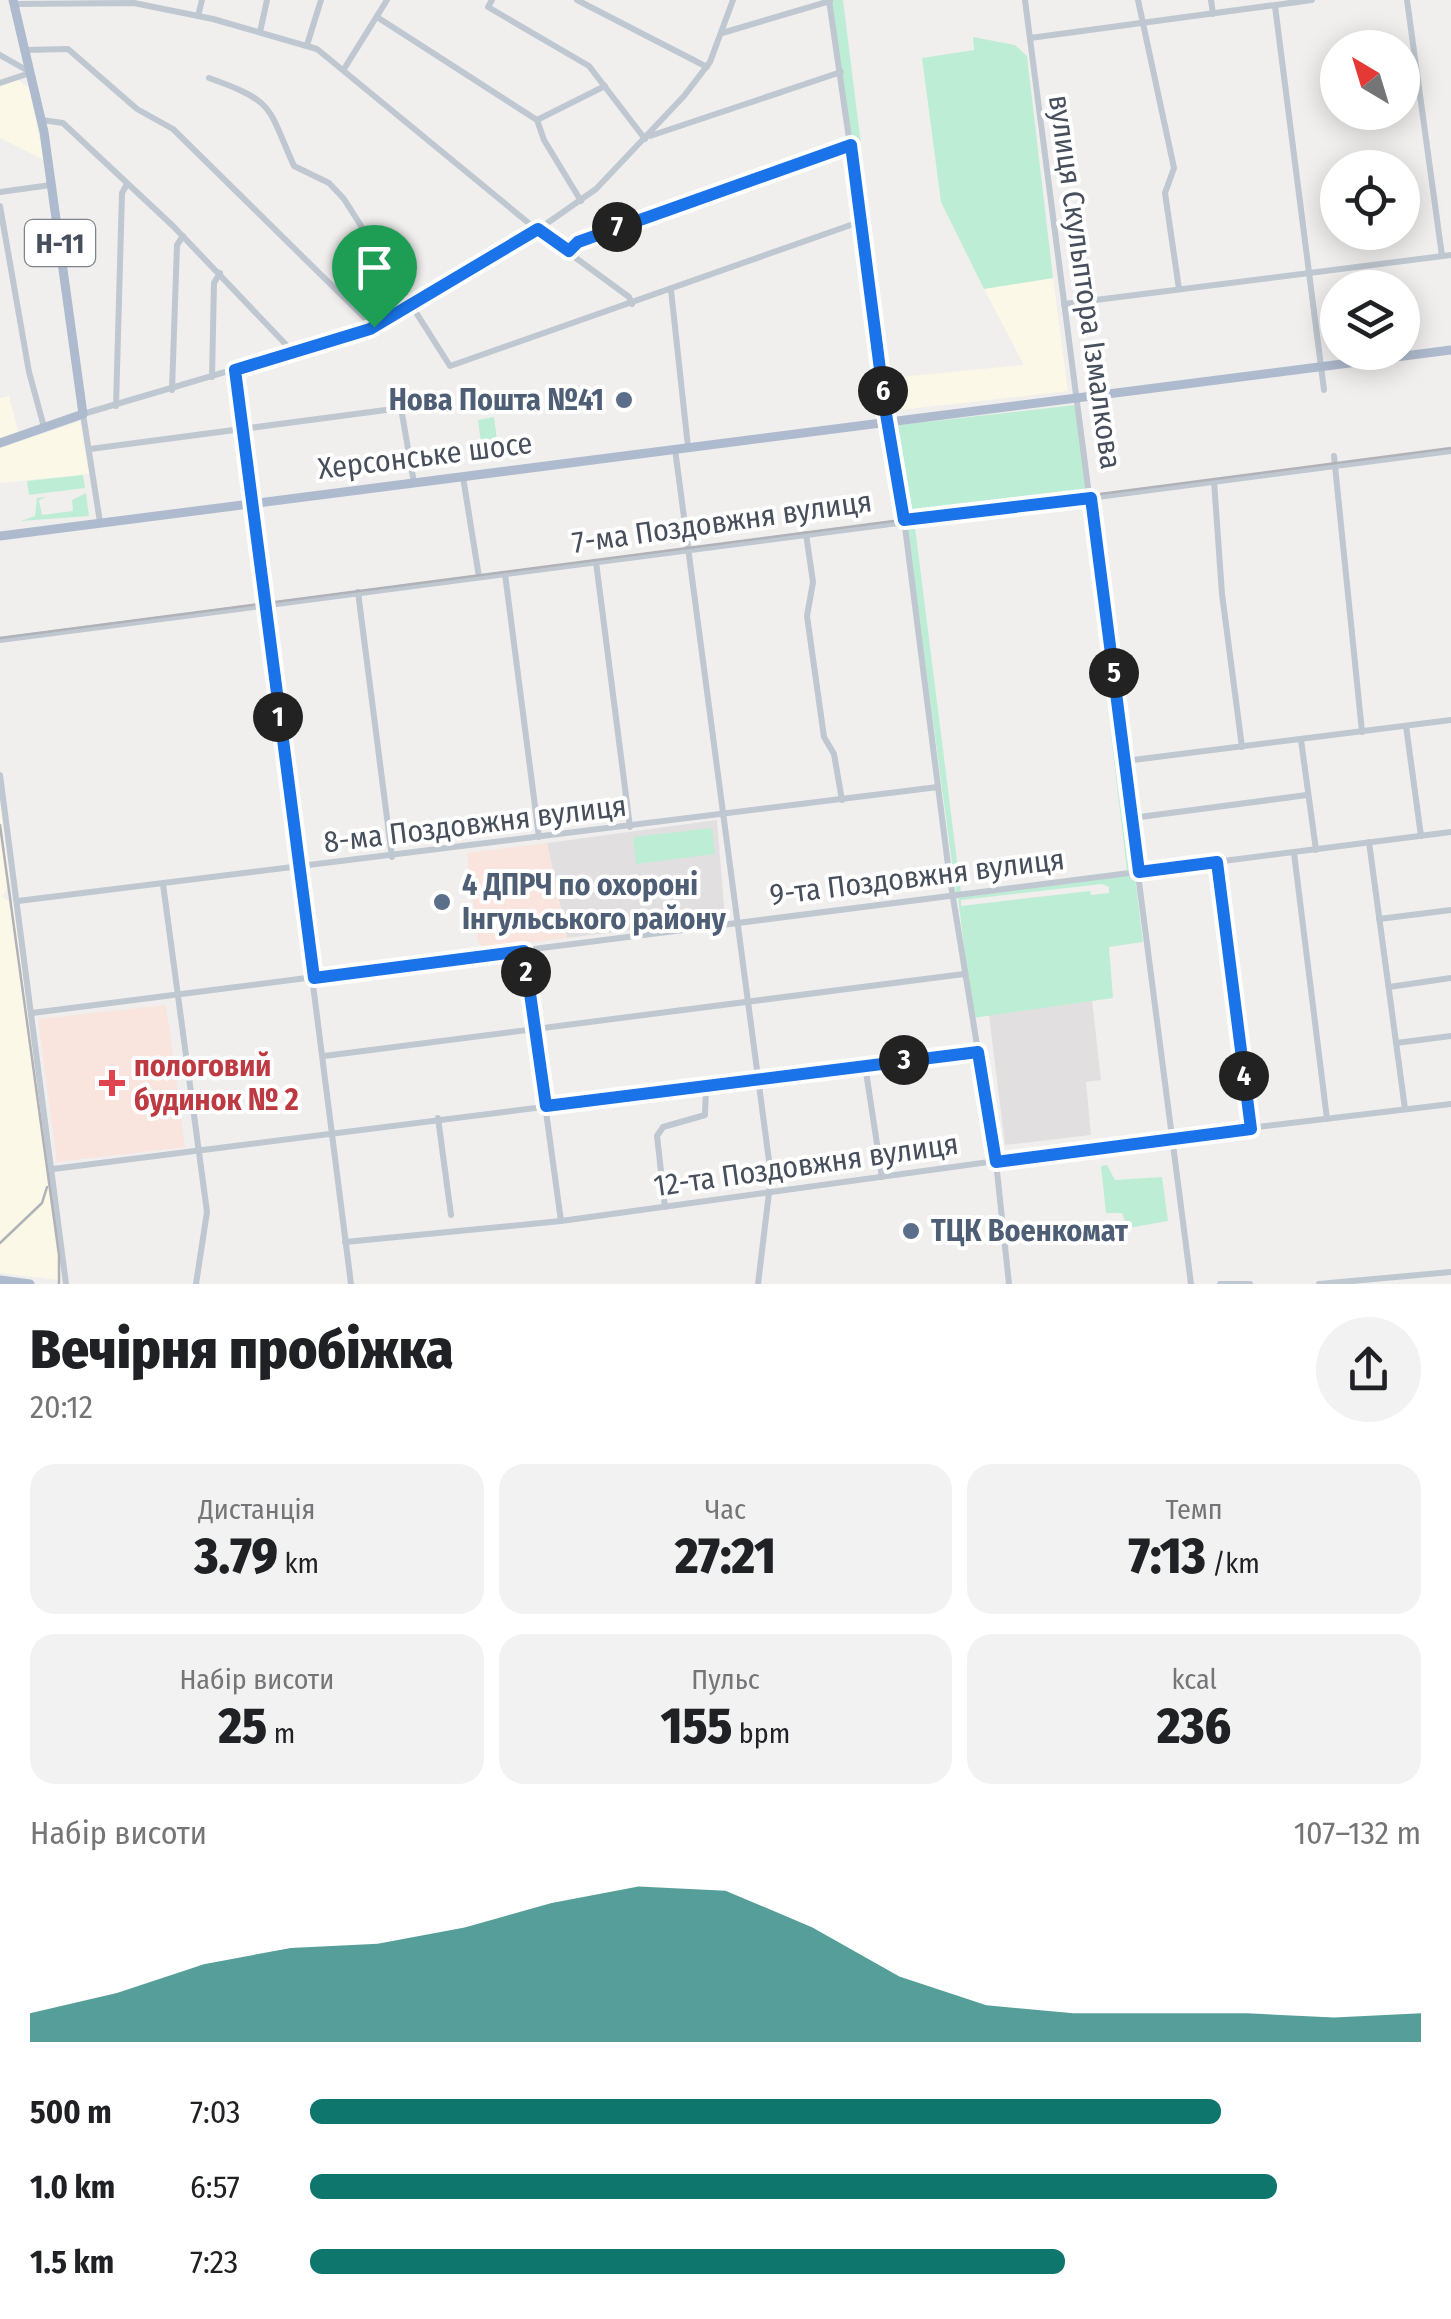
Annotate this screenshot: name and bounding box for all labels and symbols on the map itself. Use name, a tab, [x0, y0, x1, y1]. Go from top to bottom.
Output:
north arrow	[1320, 30, 1420, 130]
street label: вулиця Скульптора Ізмалкова	[1041, 93, 1129, 471]
pin: 7	[592, 202, 642, 252]
road number: Н-11	[25, 220, 95, 266]
pin	[332, 225, 417, 328]
pin: 6	[858, 366, 908, 416]
place label: Нова Пошта №41	[389, 382, 604, 418]
marker: Нова Пошта №41	[613, 389, 635, 411]
street label: Херсонське шосе	[316, 425, 534, 487]
street label: 7-ма Поздовжня вулиця	[570, 483, 874, 561]
pin: 5	[1089, 648, 1139, 698]
pin: 1	[253, 692, 303, 742]
street label: 8-ма Поздовжня вулиця	[322, 788, 628, 860]
street label: 9-та Поздовжня вулиця	[768, 841, 1066, 913]
place label: 4 ДПРЧ по охороні Інгульського району	[462, 867, 726, 937]
marker: 4 ДПРЧ по охороні Інгульського району	[431, 891, 453, 913]
pin: 2	[501, 947, 551, 997]
pin: 3	[879, 1035, 929, 1085]
place label: пологовий будинок № 2	[134, 1048, 299, 1118]
pin: 4	[1219, 1051, 1269, 1101]
marker: пологовий будинок № 2	[99, 1070, 125, 1096]
street label: 12-та Поздовжня вулиця	[651, 1126, 961, 1204]
place label: ТЦК Военкомат	[931, 1213, 1129, 1249]
marker: ТЦК Военкомат	[900, 1220, 922, 1242]

